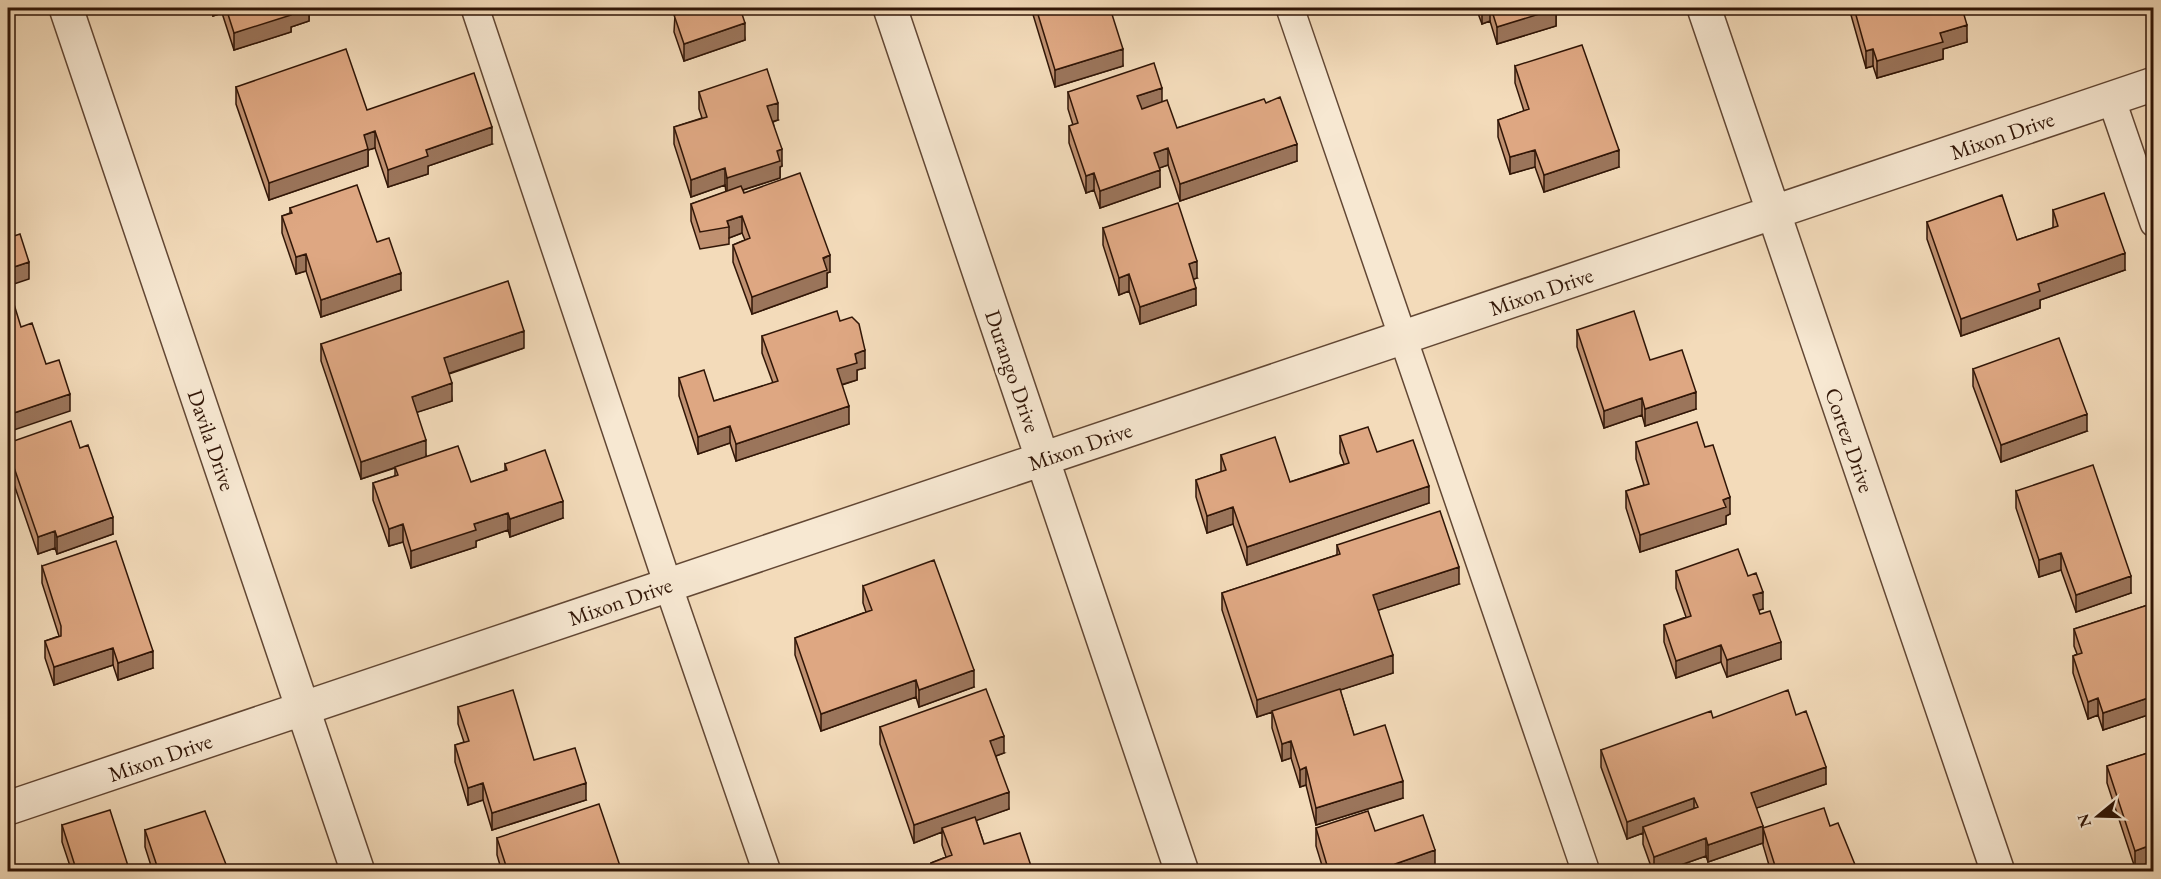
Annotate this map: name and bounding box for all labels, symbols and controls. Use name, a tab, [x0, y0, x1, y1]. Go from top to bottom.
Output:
street label: Mixon Drive	[1946, 104, 2058, 167]
street label: Mixon Drive	[1485, 260, 1597, 323]
street label: Durango Drive	[978, 306, 1047, 437]
street label: Cortez Drive	[1818, 384, 1881, 497]
street label: Davila Drive	[181, 386, 243, 495]
street label: Mixon Drive	[1024, 415, 1136, 478]
street label: Mixon Drive	[564, 570, 676, 633]
street label: Mixon Drive	[104, 726, 216, 789]
north arrow	[2068, 786, 2128, 846]
text: N	[2072, 811, 2096, 830]

